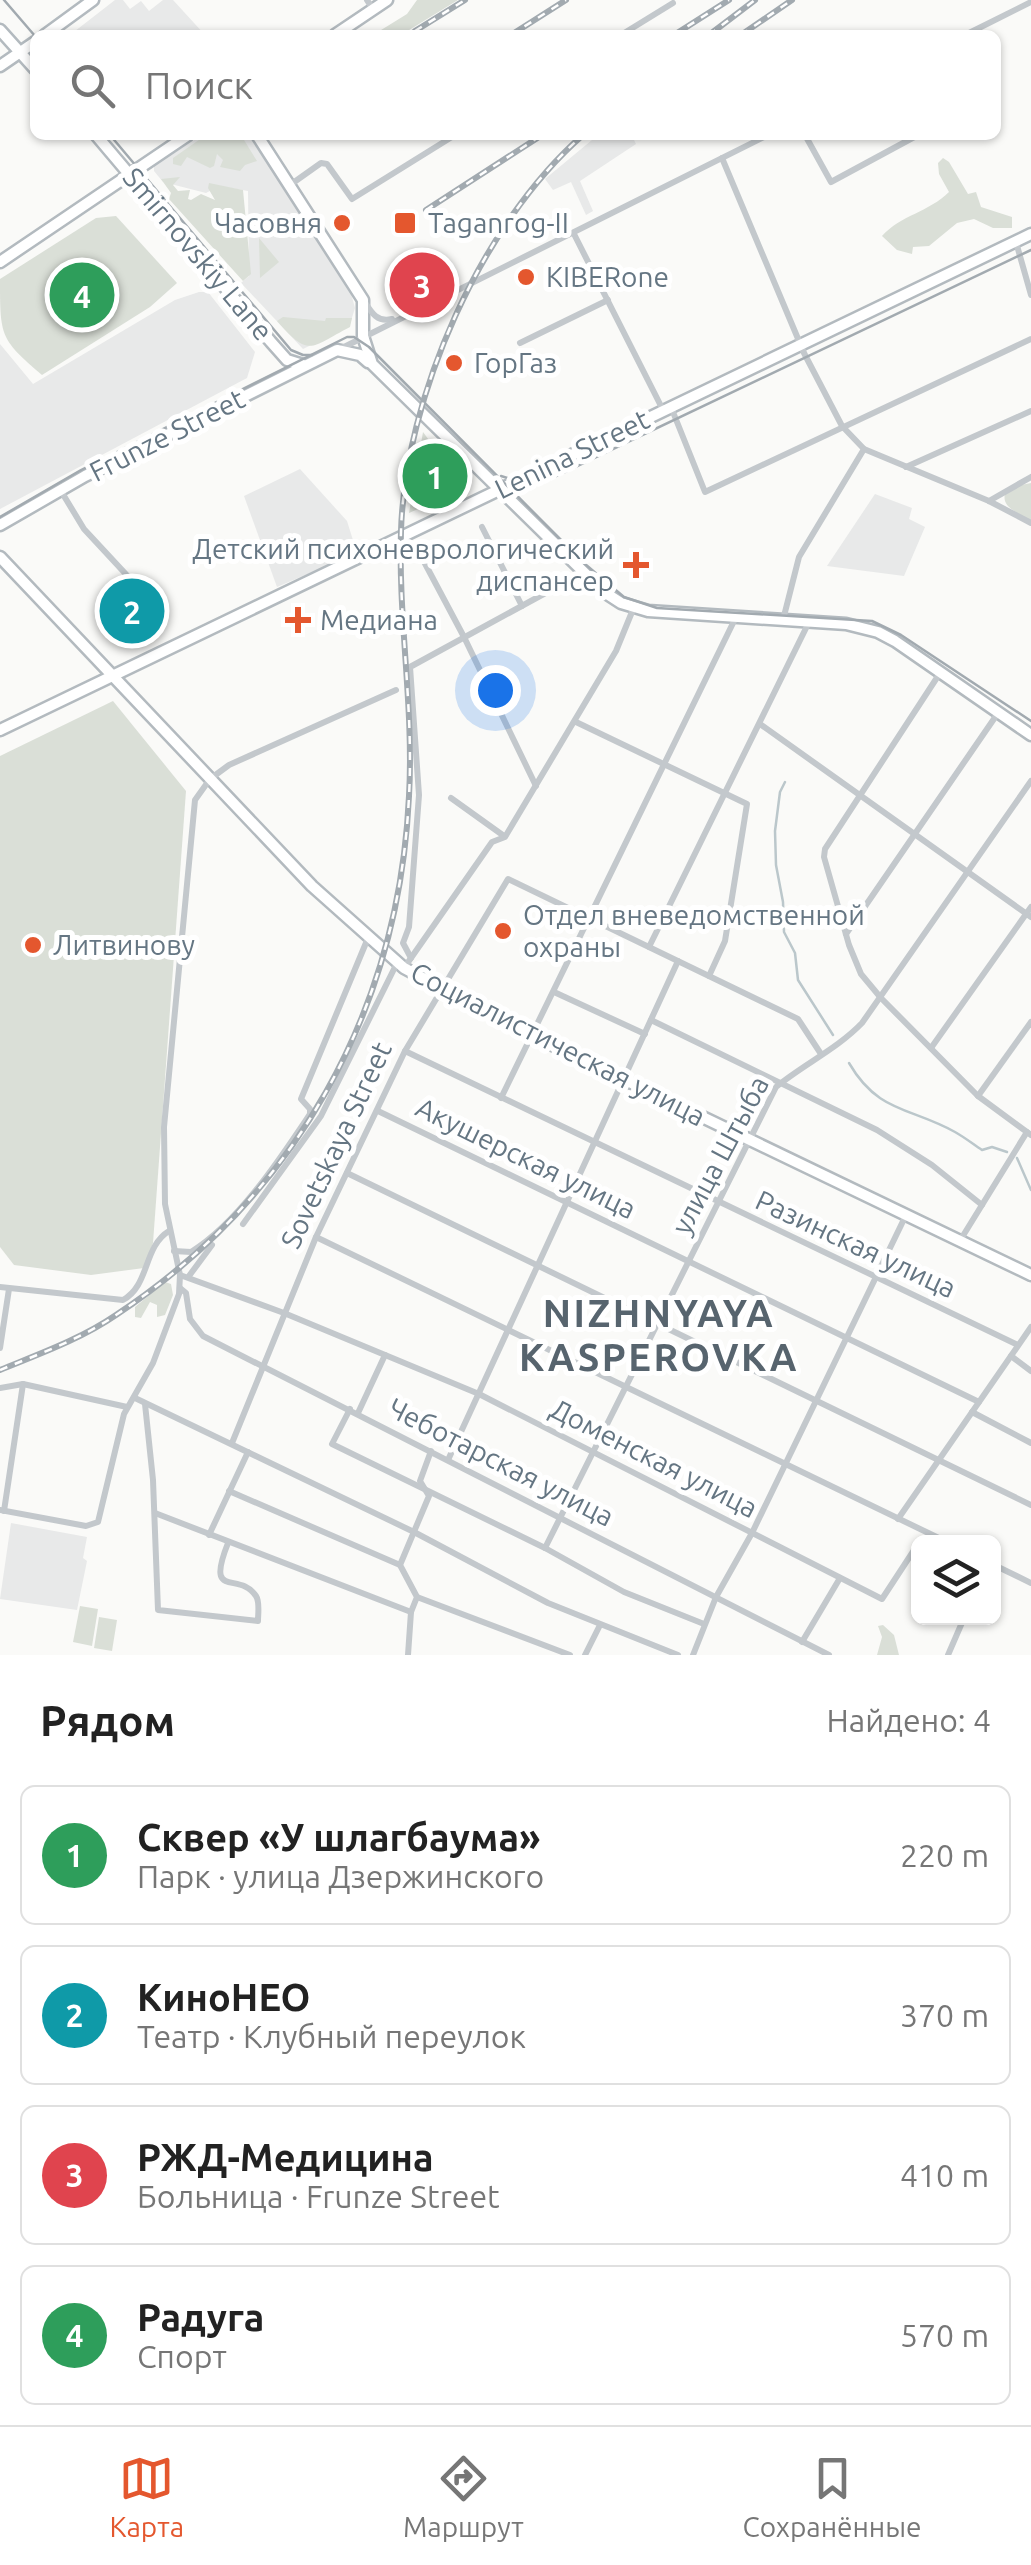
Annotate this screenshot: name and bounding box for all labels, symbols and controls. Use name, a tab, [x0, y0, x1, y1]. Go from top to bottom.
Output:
search box	[30, 30, 1001, 140]
icon: search	[65, 58, 120, 113]
text: Поиск	[145, 64, 253, 106]
street label: Smirnovskiy Lane	[117, 161, 279, 346]
place label: Часовня	[214, 207, 322, 238]
place label: Taganrog-II	[428, 207, 569, 238]
marker: Taganrog-II	[392, 210, 418, 236]
marker: Часовня	[331, 212, 353, 234]
pin: 3	[390, 248, 454, 322]
pin: 4	[49, 258, 114, 332]
place label: KIBERone	[546, 261, 669, 292]
marker: KIBERone	[515, 266, 537, 288]
place label: ГорГаз	[474, 347, 557, 378]
marker: ГорГаз	[443, 352, 465, 374]
street label: Frunze Street	[84, 382, 249, 487]
street label: Lenina Street	[490, 403, 654, 504]
pin: 1	[402, 438, 468, 514]
place label: Детский психоневрологический диспансер	[192, 533, 614, 596]
marker: Детский психоневрологический диспансер	[623, 552, 649, 578]
pin: 2	[100, 574, 164, 648]
place label: Медиана	[320, 604, 438, 635]
marker: Медиана	[285, 607, 311, 633]
your location	[470, 665, 521, 716]
place label: Отдел вневедомственной охраны	[523, 899, 865, 962]
marker: Отдел вневедомственной охраны	[492, 920, 514, 942]
place label: Литвинову	[53, 929, 195, 960]
marker: Литвинову	[22, 934, 44, 956]
street label: Социалистическая улица	[406, 956, 711, 1131]
street label: Sovetskaya Street	[274, 1037, 397, 1253]
street label: улица Штыба	[665, 1071, 774, 1239]
street label: Акушерская улица	[411, 1091, 641, 1224]
street label: Разинская улица	[751, 1184, 961, 1303]
district label: NIZHNYAYA KASPEROVKA	[519, 1292, 799, 1378]
street label: Чеботарская улица	[383, 1391, 619, 1532]
street label: Доменская улица	[546, 1392, 763, 1523]
map controls	[911, 1535, 1001, 1625]
button: layers	[911, 1535, 1001, 1625]
text: Рядом	[40, 1697, 175, 1744]
text: Найдено: 4	[826, 1702, 991, 1738]
text: Сквер «У шлагбаума»	[137, 1816, 541, 1858]
text: 1	[65, 1837, 84, 1873]
text: 220 m	[900, 1837, 989, 1873]
text: Парк · улица Дзержинского	[137, 1858, 544, 1894]
text: КиноНЕО	[137, 1976, 310, 2018]
text: 2	[65, 1997, 84, 2033]
text: 370 m	[900, 1997, 989, 2033]
text: Театр · Клубный переулок	[137, 2018, 526, 2054]
text: РЖД-Медицина	[137, 2136, 434, 2178]
text: 3	[65, 2157, 84, 2193]
text: 410 m	[900, 2157, 989, 2193]
text: Больница · Frunze Street	[137, 2178, 500, 2214]
text: Радуга	[137, 2296, 264, 2338]
text: 4	[65, 2317, 84, 2353]
text: 570 m	[900, 2317, 989, 2353]
text: Спорт	[137, 2338, 227, 2374]
tab: Карта	[109, 2451, 184, 2542]
tab: Маршрут	[403, 2451, 524, 2542]
tab: Сохранённые	[743, 2451, 922, 2542]

